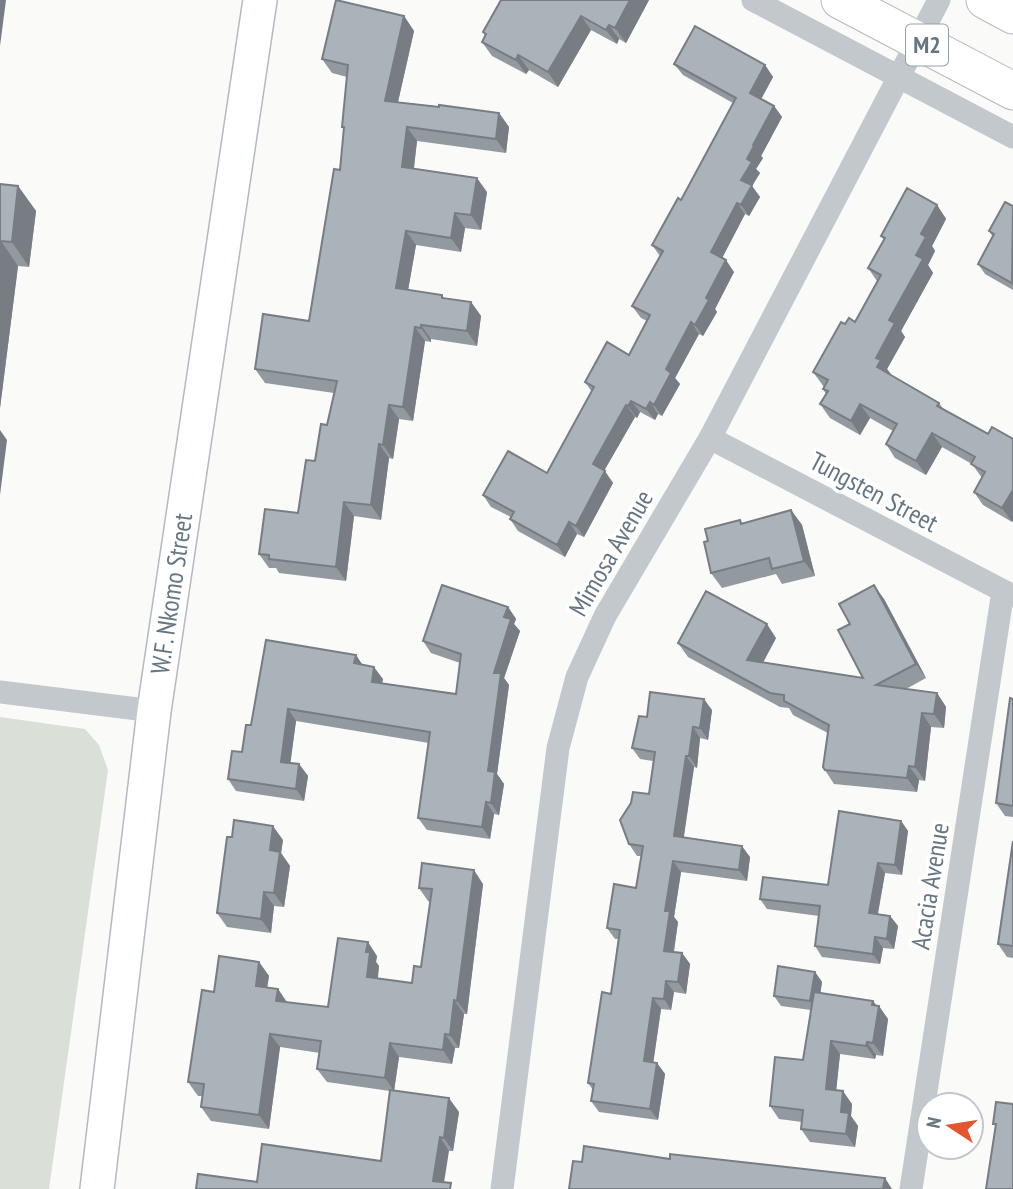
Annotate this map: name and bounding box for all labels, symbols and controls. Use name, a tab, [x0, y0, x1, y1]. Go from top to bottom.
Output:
road number: M2	[906, 25, 948, 66]
street label: Tungsten Street	[804, 444, 944, 539]
street label: Mimosa Avenue	[561, 484, 660, 622]
street label: W.F. Nkomo Street	[143, 511, 199, 676]
street label: Acacia Avenue	[903, 820, 956, 951]
north arrow	[915, 1091, 985, 1161]
text: N	[921, 1115, 946, 1130]

